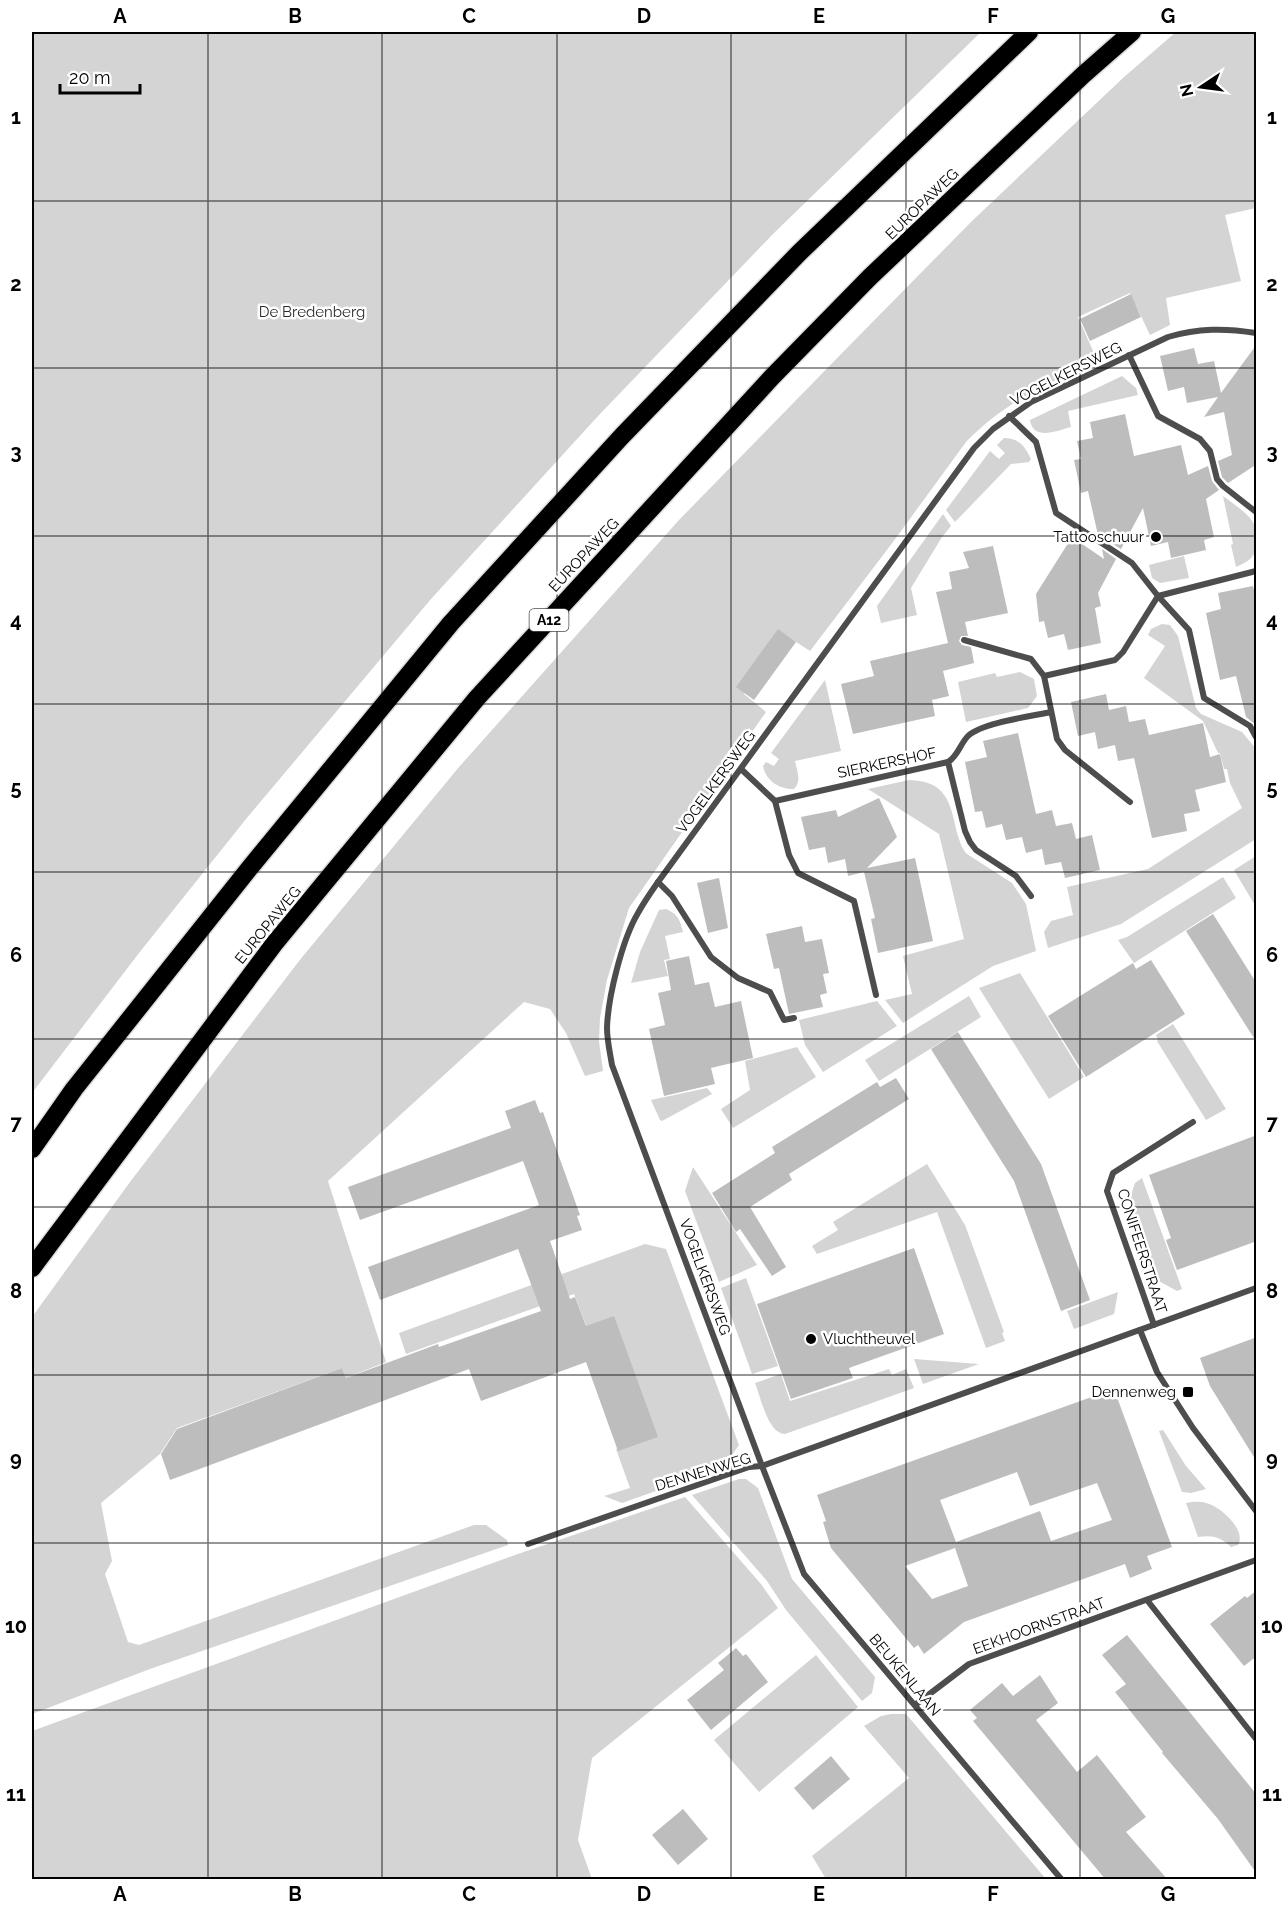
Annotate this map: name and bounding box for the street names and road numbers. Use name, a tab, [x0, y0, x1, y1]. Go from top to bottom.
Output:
street label: EUROPAWEG	[882, 165, 962, 243]
street label: VOGELKERSWEG	[1007, 338, 1125, 410]
street label: EUROPAWEG	[545, 514, 623, 596]
road number: A12	[530, 609, 568, 631]
street label: VOGELKERSWEG	[673, 727, 759, 837]
street label: SIERKERSHOF	[836, 744, 938, 782]
street label: EUROPAWEG	[231, 883, 305, 967]
street label: CONIFEERSTRAAT	[1113, 1186, 1171, 1316]
street label: VOGELKERSWEG	[676, 1216, 734, 1338]
street label: DENNENWEG	[653, 1449, 753, 1495]
street label: EEKHOORNSTRAAT	[970, 1594, 1108, 1658]
street label: BEUKENLAAN	[866, 1630, 944, 1720]

